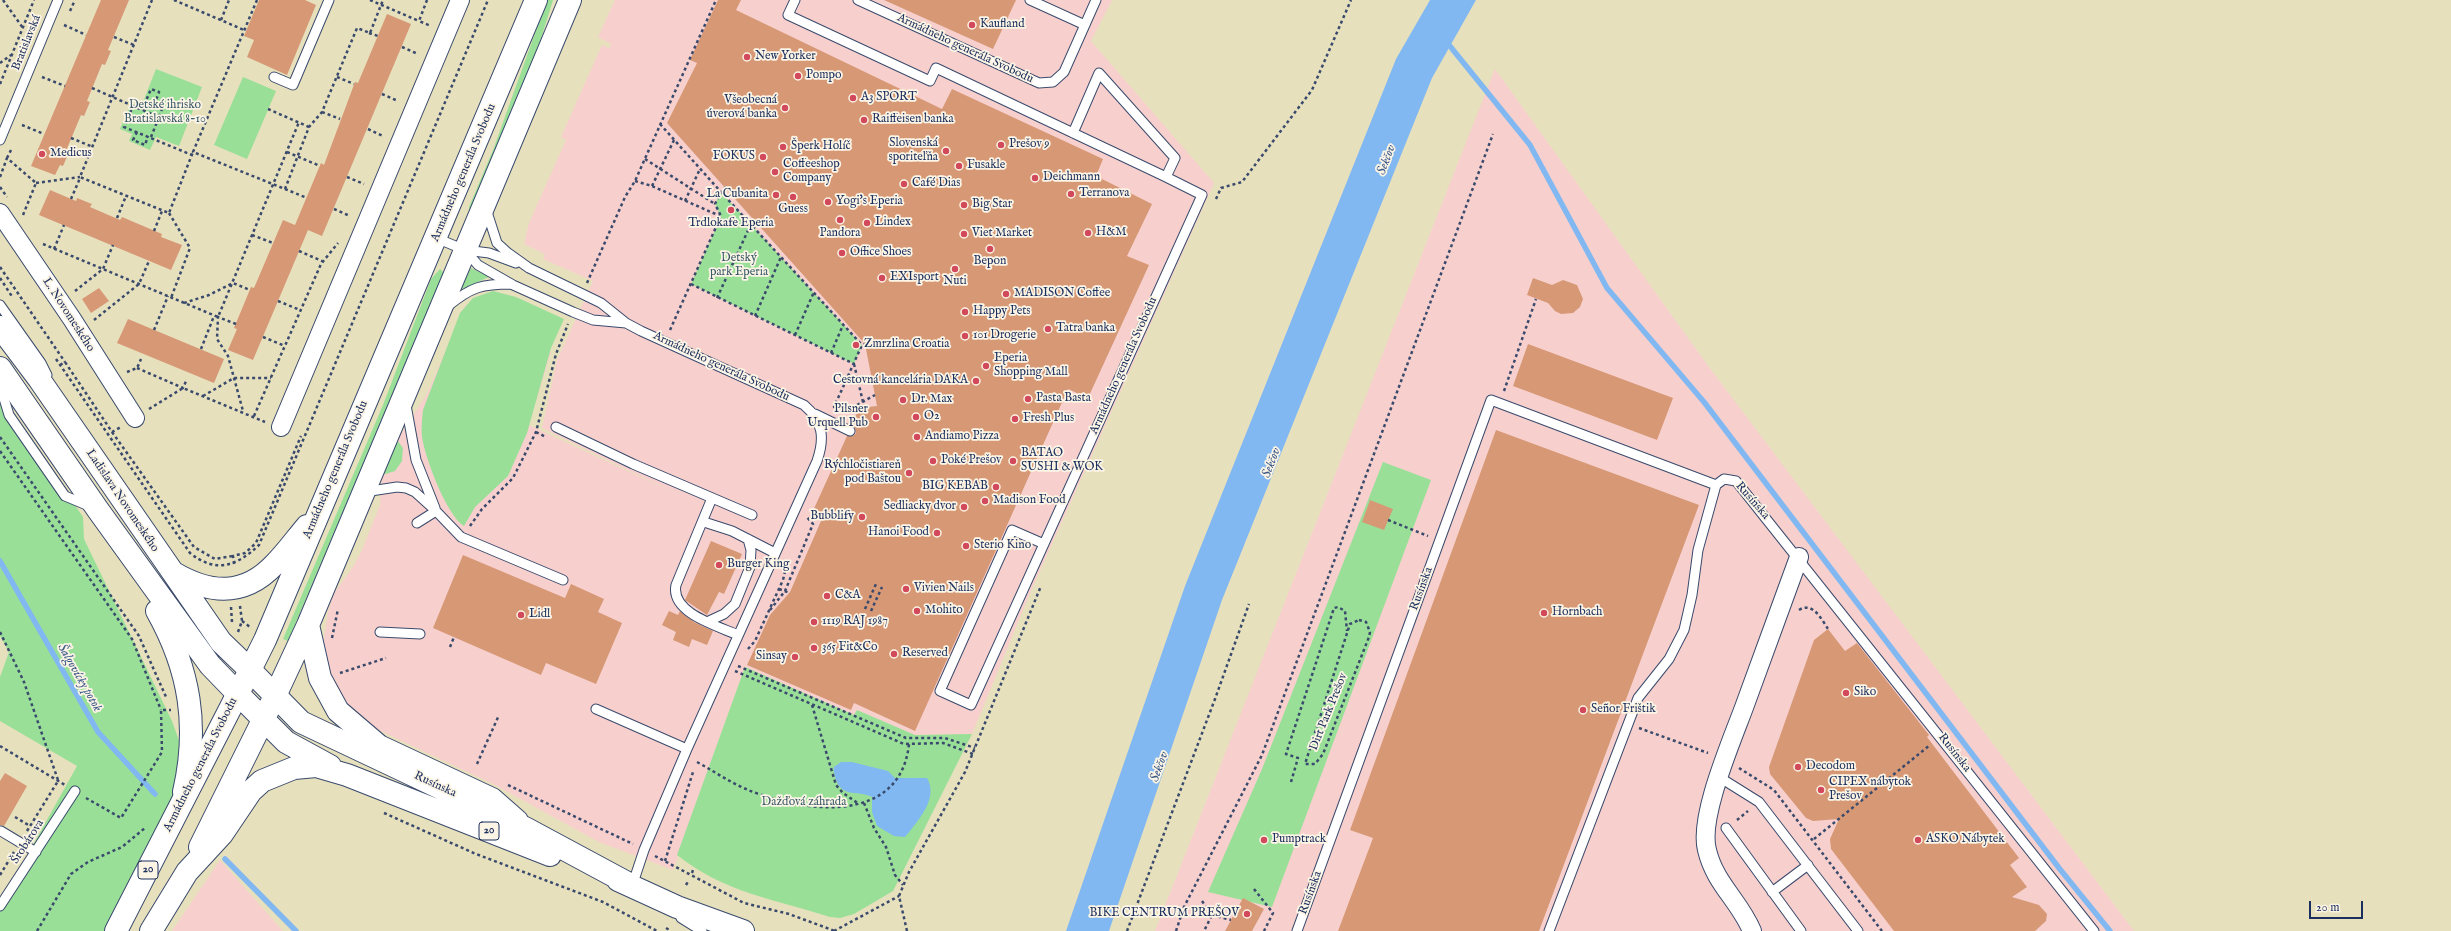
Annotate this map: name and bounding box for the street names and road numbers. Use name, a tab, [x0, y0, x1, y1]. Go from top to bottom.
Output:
street label: Armádneho generála Svobodu	[895, 11, 1035, 87]
street label: Bratislavská	[9, 13, 45, 73]
street label: Armádneho generála Svobodu	[428, 102, 500, 244]
street label: L. Novomeského	[39, 275, 97, 355]
street label: Armádneho generála Svobodu	[1087, 295, 1161, 437]
street label: Armádneho generála Svobodu	[651, 329, 791, 405]
street label: Armádneho generála Svobodu	[300, 399, 372, 541]
street label: Ladislava Novomeského	[82, 447, 162, 555]
street label: Rusínska	[1732, 479, 1772, 523]
street label: Rusínska	[1408, 565, 1436, 613]
street label: Dirt Park Prešov	[1307, 671, 1351, 753]
street label: Armádneho generála Svobodu	[161, 696, 241, 834]
street label: Rusínska	[1934, 731, 1974, 775]
street label: Rusínska	[412, 769, 458, 801]
street label: Šrobárova	[8, 817, 48, 867]
road number: 20	[479, 822, 499, 840]
road number: 20	[138, 861, 158, 879]
street label: Rusínska	[1297, 869, 1325, 917]

